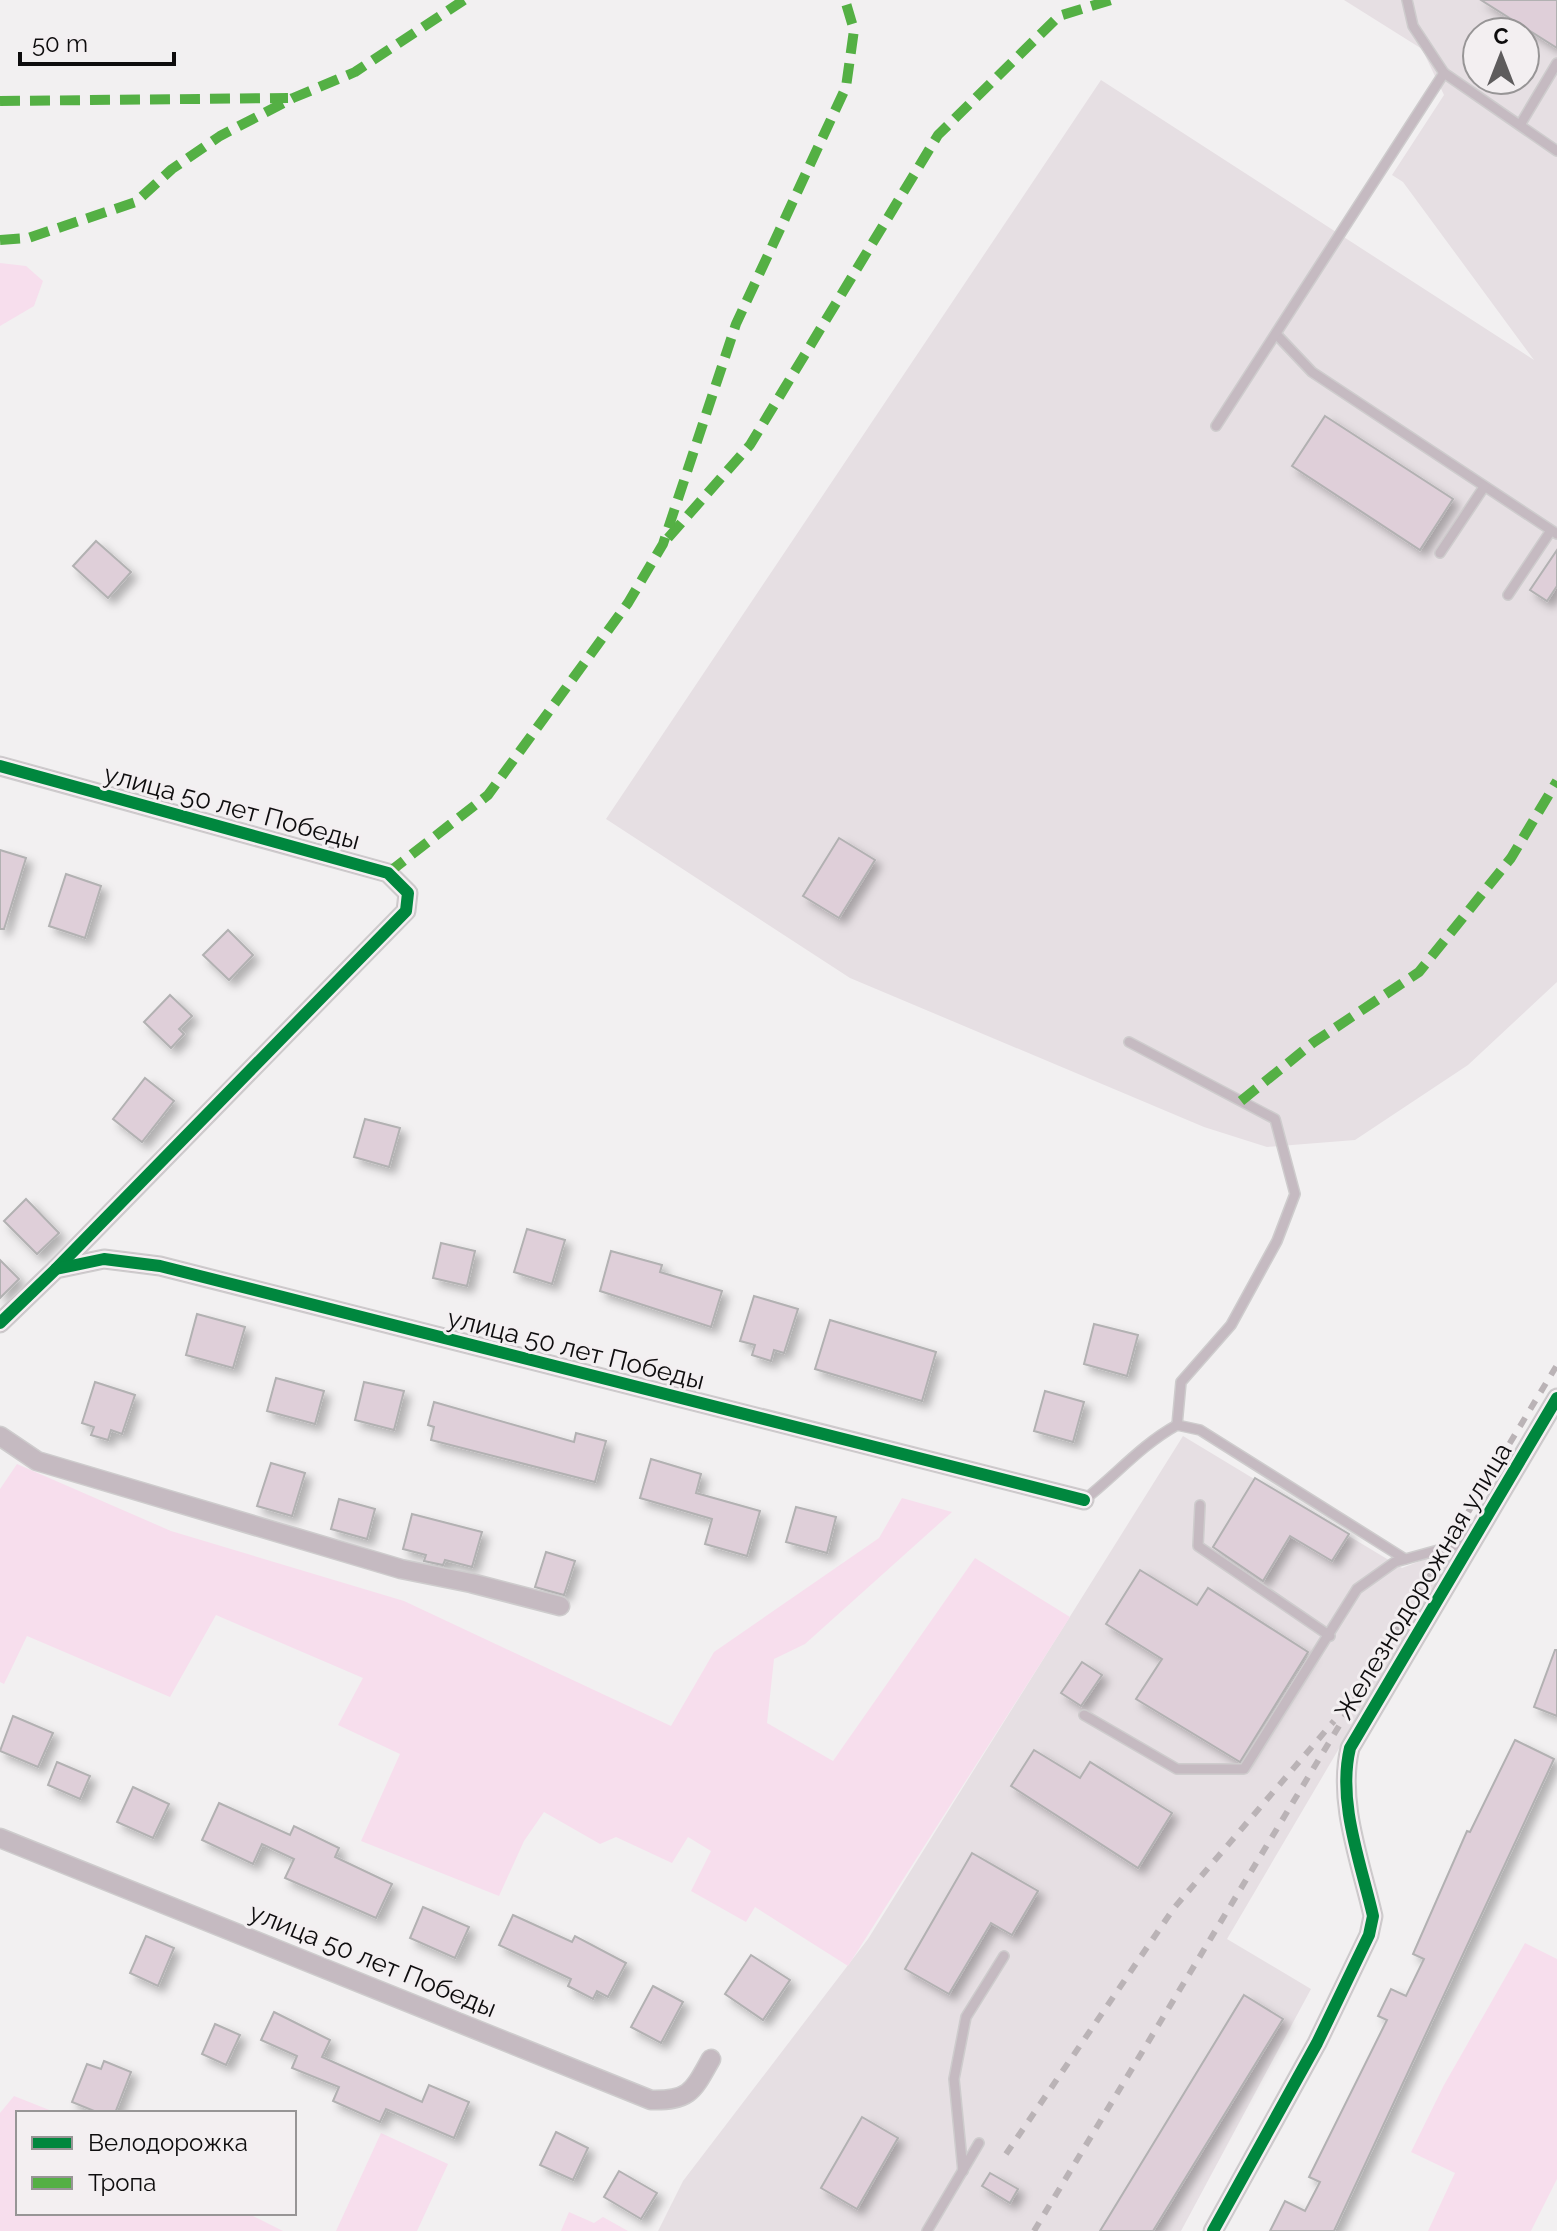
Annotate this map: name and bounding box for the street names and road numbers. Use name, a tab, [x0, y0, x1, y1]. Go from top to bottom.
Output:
street label: улица 50 лет Победы	[101, 758, 363, 856]
street label: улица 50 лет Победы	[444, 1303, 708, 1395]
street label: Железнодорожная улица	[1328, 1437, 1518, 1725]
street label: улица 50 лет Победы	[245, 1897, 501, 2023]

